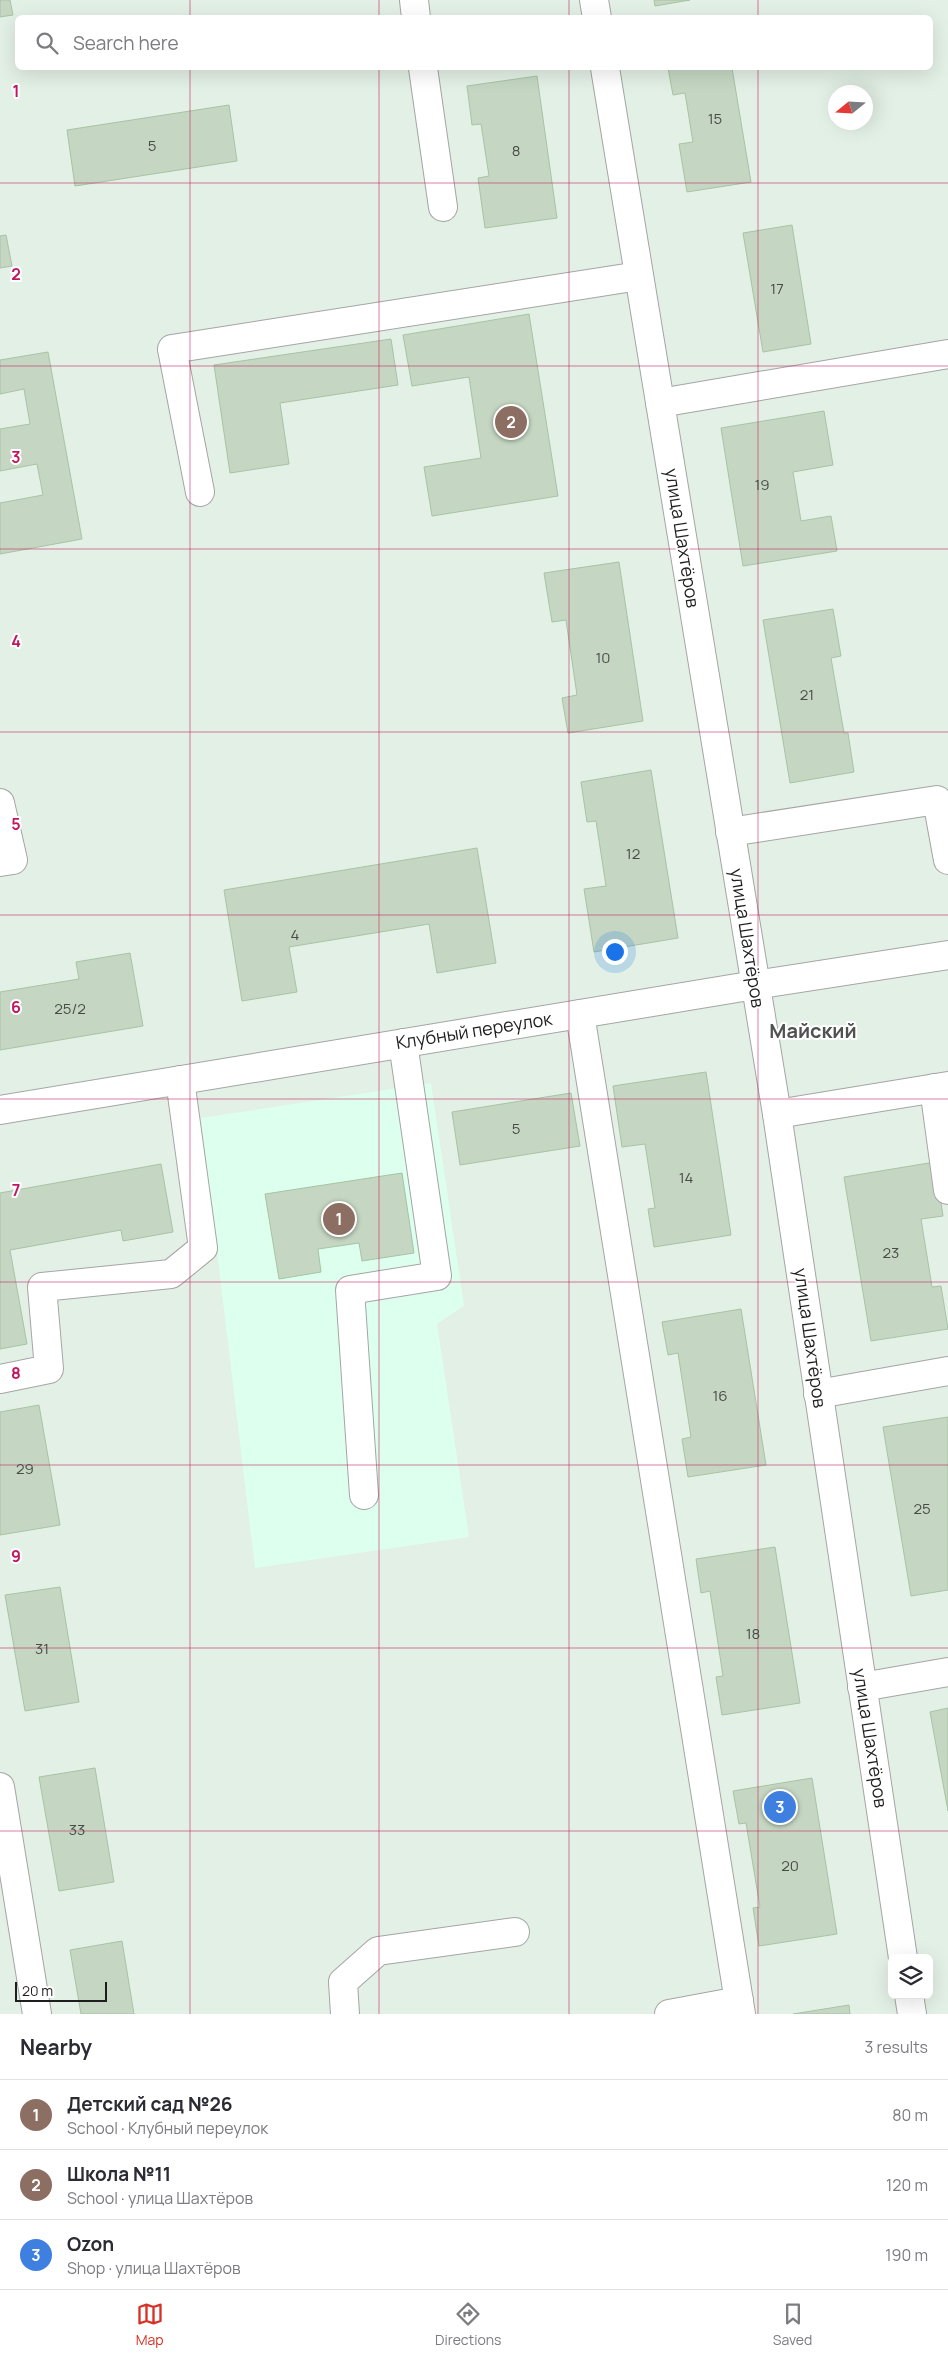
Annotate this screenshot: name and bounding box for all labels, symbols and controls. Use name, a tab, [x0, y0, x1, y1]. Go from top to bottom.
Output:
search box	[15, 15, 933, 70]
icon: search	[33, 29, 61, 57]
text: Search here	[73, 30, 179, 56]
text: 1	[12, 80, 20, 102]
north arrow	[828, 85, 873, 130]
house number: 15	[708, 108, 722, 129]
house number: 5	[148, 135, 156, 156]
house number: 8	[512, 140, 520, 161]
text: 2	[11, 263, 21, 285]
house number: 17	[770, 278, 784, 299]
pin: 2	[495, 403, 527, 441]
text: 3	[11, 446, 21, 468]
street label: улица Шахтёров	[660, 466, 706, 610]
house number: 19	[754, 474, 770, 495]
text: 4	[11, 630, 21, 652]
house number: 10	[596, 647, 611, 668]
house number: 21	[800, 684, 814, 705]
text: 5	[11, 813, 21, 835]
house number: 12	[626, 843, 640, 864]
street label: улица Шахтёров	[725, 866, 771, 1010]
house number: 4	[291, 924, 300, 945]
your location	[602, 939, 628, 965]
text: 6	[11, 996, 21, 1018]
house number: 25/2	[54, 998, 86, 1019]
street label: Клубный переулок	[394, 1006, 555, 1054]
district label: Майский	[769, 1017, 857, 1044]
house number: 5	[512, 1118, 520, 1139]
house number: 14	[679, 1167, 693, 1188]
text: 7	[12, 1179, 20, 1201]
pin: 1	[323, 1200, 355, 1238]
house number: 23	[883, 1242, 899, 1263]
street label: улица Шахтёров	[789, 1266, 833, 1410]
text: 8	[11, 1362, 21, 1384]
house number: 16	[712, 1385, 728, 1406]
house number: 29	[16, 1458, 34, 1479]
house number: 25	[913, 1498, 931, 1519]
text: 9	[11, 1545, 21, 1567]
house number: 18	[746, 1623, 760, 1644]
house number: 31	[35, 1638, 49, 1659]
street label: улица Шахтёров	[848, 1666, 894, 1810]
pin: 3	[764, 1788, 796, 1826]
house number: 33	[69, 1819, 85, 1840]
house number: 20	[781, 1855, 799, 1876]
map controls	[888, 1954, 933, 1999]
button: layers	[888, 1954, 933, 1999]
scale bar	[15, 1979, 108, 2002]
text: 20 m	[22, 1981, 53, 2000]
text: Nearby	[20, 2033, 92, 2061]
text: 3 results	[865, 2036, 928, 2058]
text: Детский сад №26	[67, 2091, 233, 2117]
text: 1	[32, 2104, 40, 2126]
text: 80 m	[892, 2104, 928, 2126]
text: School · Клубный переулок	[67, 2117, 268, 2139]
text: Школа №11	[67, 2161, 171, 2187]
text: 2	[31, 2174, 41, 2196]
text: 120 m	[886, 2174, 928, 2196]
text: School · улица Шахтёров	[67, 2187, 253, 2209]
text: Ozon	[67, 2231, 114, 2257]
text: 3	[31, 2244, 41, 2266]
text: 190 m	[885, 2244, 928, 2266]
text: Shop · улица Шахтёров	[67, 2257, 241, 2279]
tab: Map	[136, 2300, 164, 2349]
tab: Directions	[435, 2300, 501, 2349]
tab: Saved	[773, 2300, 812, 2349]

